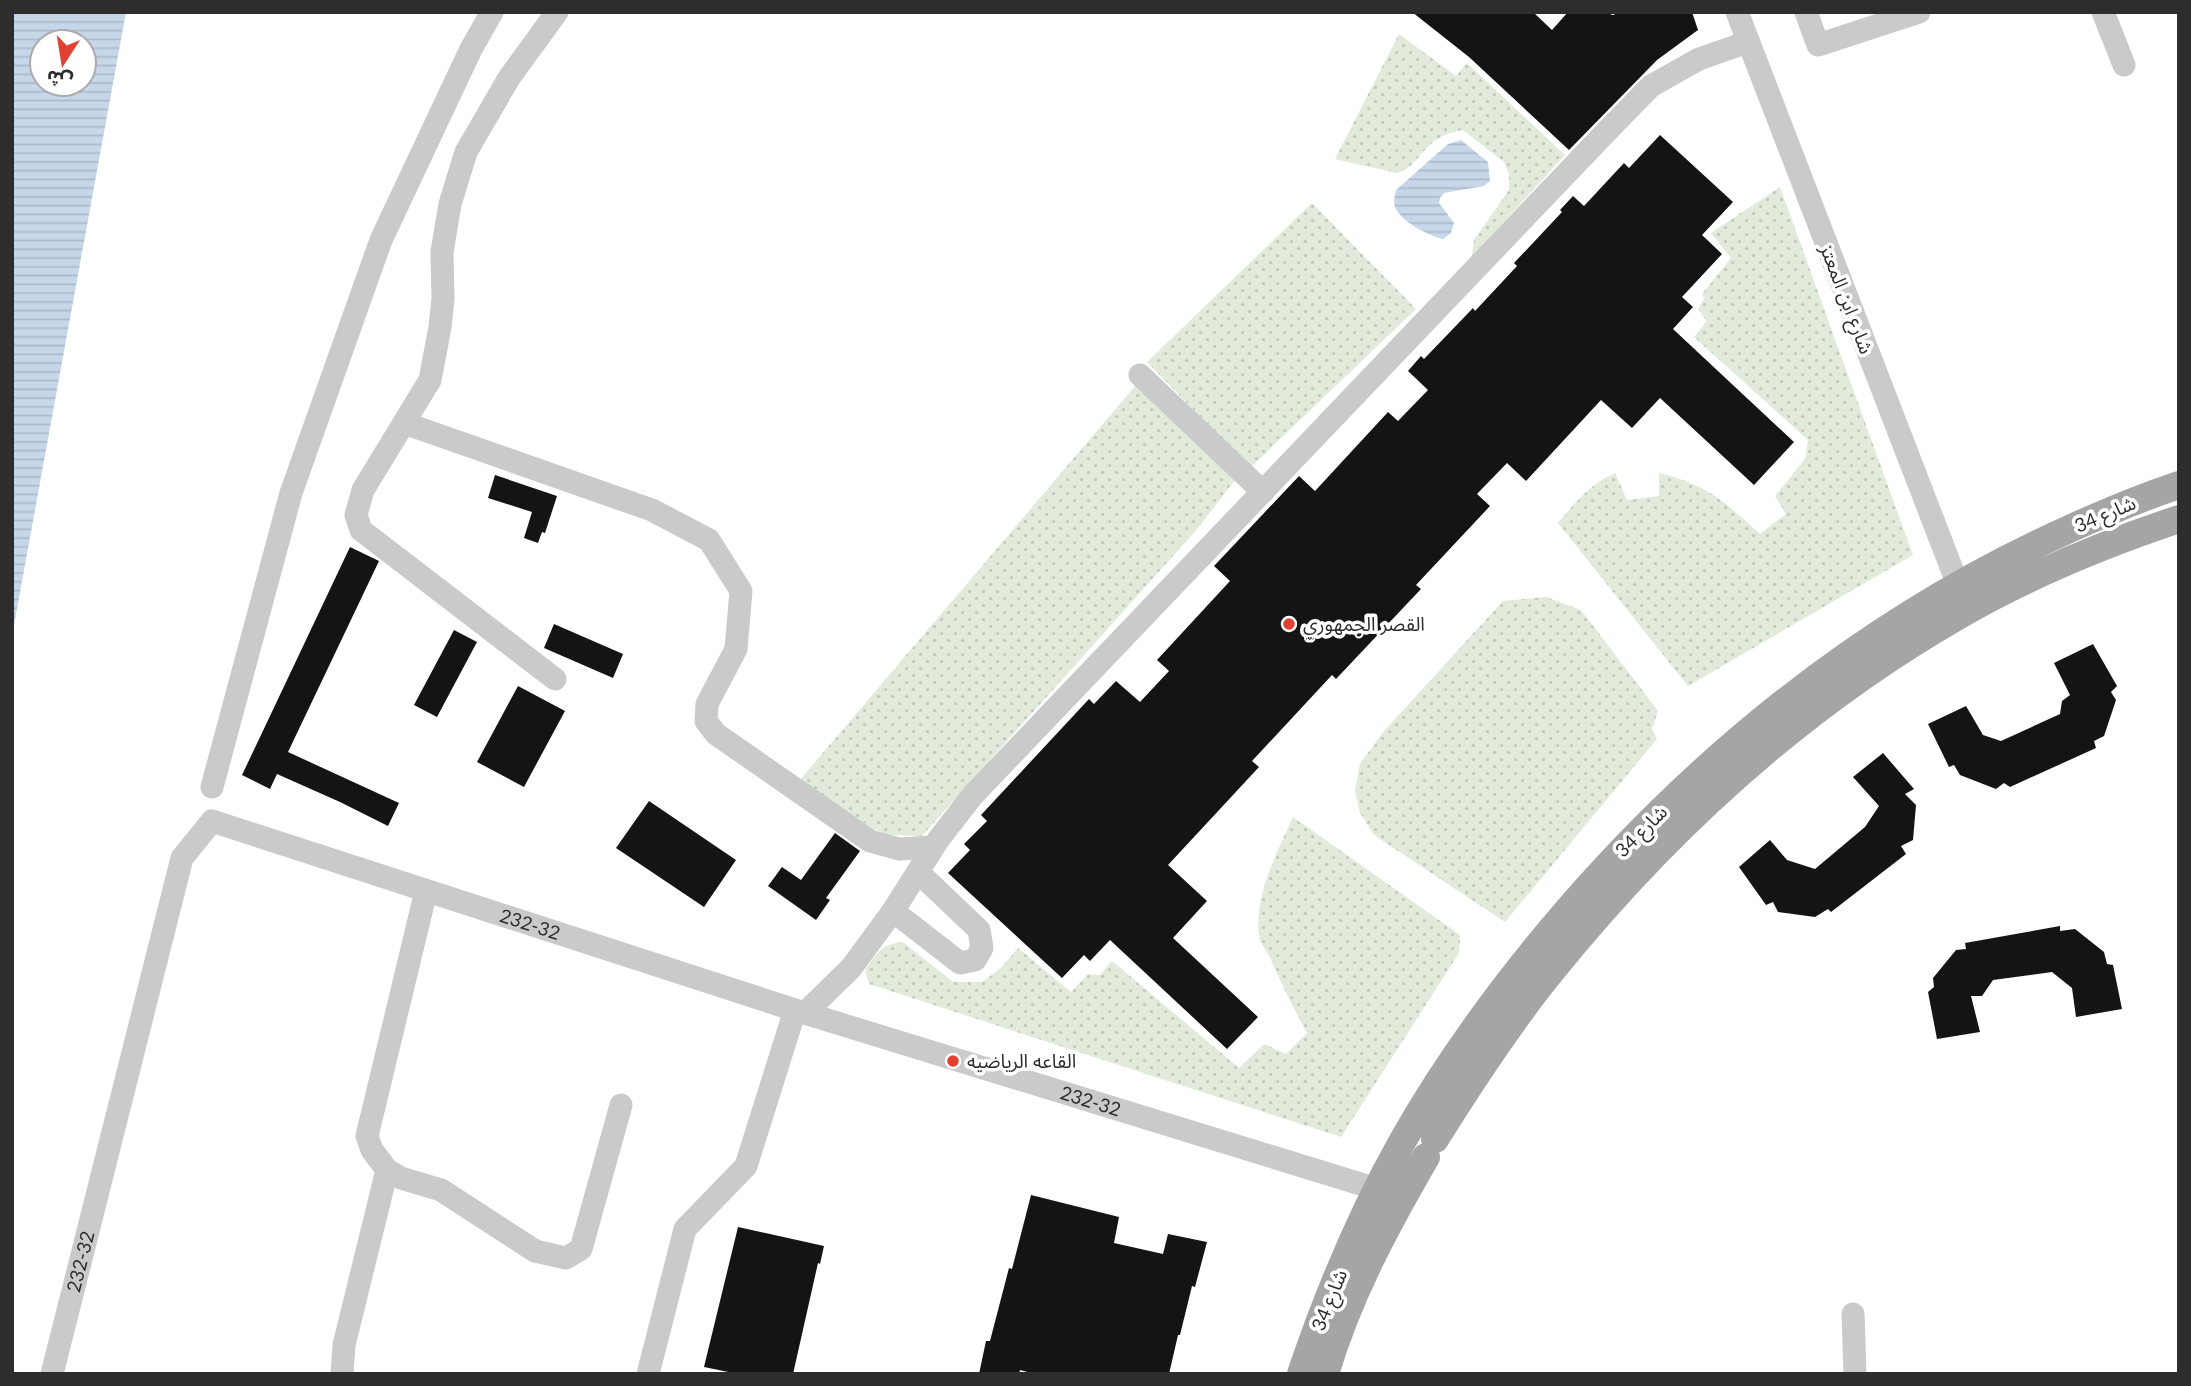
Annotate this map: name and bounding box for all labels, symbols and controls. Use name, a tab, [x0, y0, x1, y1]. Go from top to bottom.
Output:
north arrow	[28, 28, 98, 98]
text: ش	[44, 66, 74, 94]
street label: شارع ابن المعتز	[1813, 240, 1879, 358]
street label: شارع 34	[2071, 490, 2140, 539]
place label: القصر الجمهوري	[1303, 612, 1425, 639]
marker: القصر الجمهوري	[1281, 616, 1297, 632]
street label: شارع 34	[1610, 800, 1674, 864]
street label: 232-32	[497, 903, 563, 944]
place label: القاعه الرياضيه	[967, 1049, 1076, 1073]
marker: القاعه الرياضيه	[945, 1053, 961, 1069]
street label: 232-32	[1058, 1080, 1124, 1121]
street label: 232-32	[61, 1228, 99, 1294]
street label: شارع 34	[1306, 1266, 1354, 1335]

